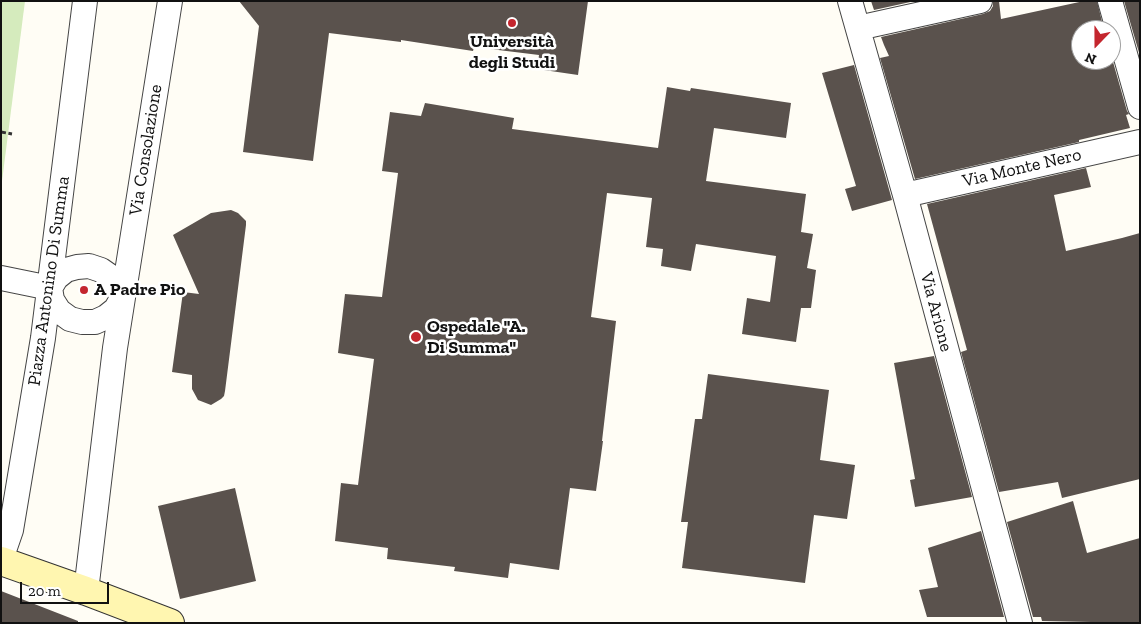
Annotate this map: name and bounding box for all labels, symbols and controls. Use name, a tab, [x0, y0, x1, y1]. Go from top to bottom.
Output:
marker: Università degli Studi	[506, 17, 518, 29]
north arrow	[1071, 20, 1121, 70]
place label: Università degli Studi	[469, 31, 555, 74]
text: N	[1082, 49, 1099, 68]
street label: Via Consolazione	[125, 83, 167, 217]
street label: Via Monte Nero	[960, 144, 1084, 192]
street label: Piazza Antonino Di Summa	[24, 175, 74, 387]
street label: Via Arione	[915, 270, 957, 354]
place label: A Padre Pio	[94, 279, 185, 301]
marker: A Padre Pio	[78, 284, 90, 296]
place label: Ospedale "A. Di Summa"	[427, 316, 526, 358]
marker: Ospedale "A. Di Summa"	[409, 330, 423, 344]
scale bar	[22, 572, 111, 604]
text: 20 m	[28, 582, 61, 600]

